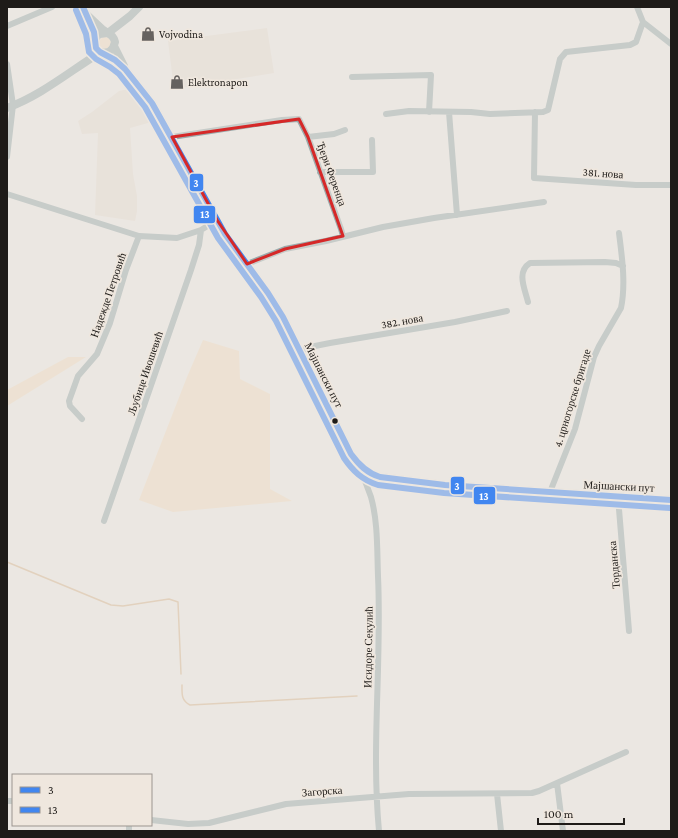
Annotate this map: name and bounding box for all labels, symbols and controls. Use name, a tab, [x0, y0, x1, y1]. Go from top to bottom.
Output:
shop icon: Vojvodina	[140, 26, 156, 42]
place label: Vojvodina	[159, 28, 203, 41]
shop icon: Elektronapon	[169, 74, 185, 90]
place label: Elektronapon	[188, 76, 248, 89]
street label: Ђери Ференца	[315, 140, 349, 208]
street label: 381. нова	[582, 166, 624, 180]
line badge: 3	[189, 173, 204, 192]
text: 3	[193, 177, 199, 189]
line badge: 13	[193, 205, 216, 224]
text: 13	[200, 208, 210, 220]
street label: Надежде Петровић	[88, 251, 128, 339]
street label: 382. нова	[380, 311, 424, 331]
street label: Љубице Ивошевић	[125, 329, 165, 416]
street label: Мајшански пут	[302, 340, 346, 410]
street label: 4. црногорске бригаде	[551, 347, 593, 449]
unlabelled marker	[330, 416, 340, 426]
line badge: 3	[450, 476, 465, 495]
street label: Мајшански пут	[583, 478, 655, 494]
text: 3	[454, 480, 460, 492]
line badge: 13	[473, 486, 496, 505]
text: 13	[479, 490, 489, 502]
street label: Торданска	[606, 540, 622, 589]
street label: Исидоре Секулић	[361, 606, 375, 688]
legend	[12, 774, 152, 826]
text: 3	[48, 783, 54, 797]
street label: Загорска	[301, 784, 343, 798]
scale bar	[538, 800, 624, 826]
text: 13	[48, 803, 58, 817]
text: 100 m	[544, 807, 574, 821]

